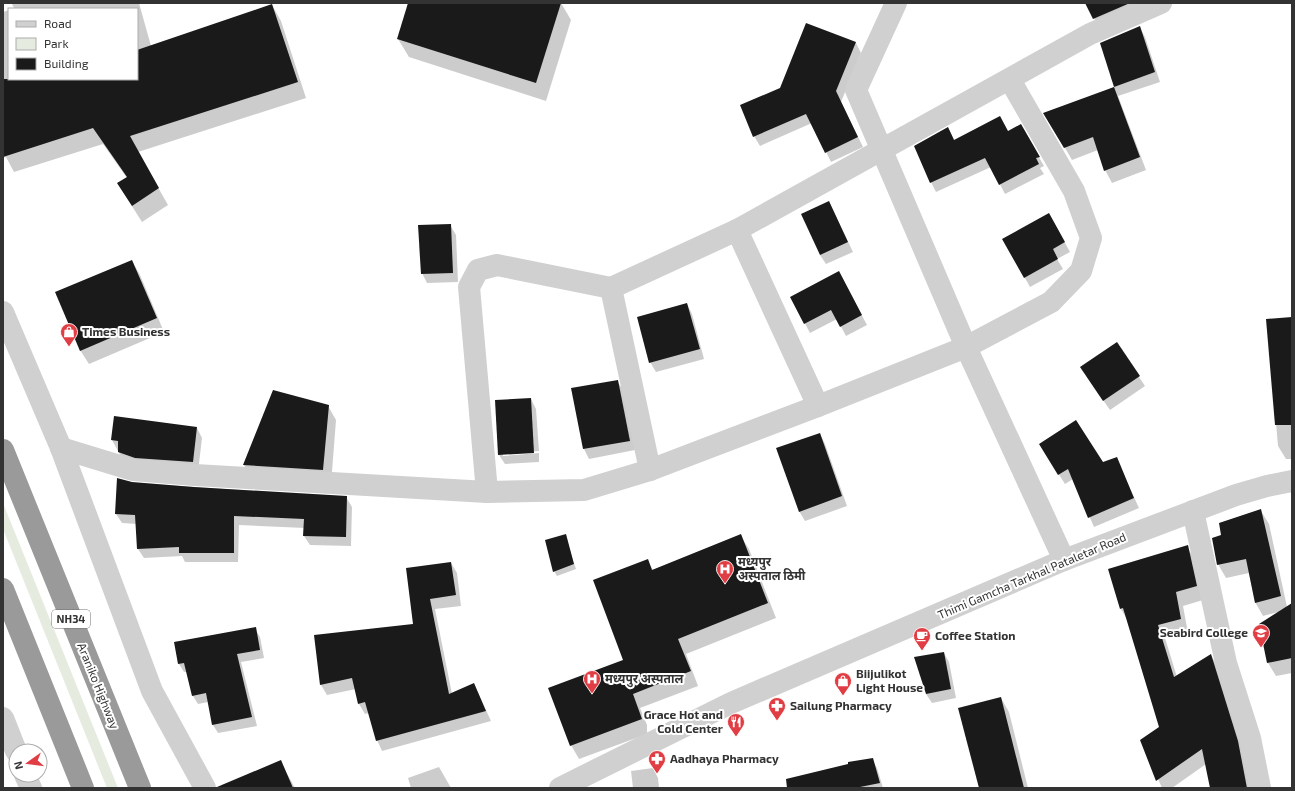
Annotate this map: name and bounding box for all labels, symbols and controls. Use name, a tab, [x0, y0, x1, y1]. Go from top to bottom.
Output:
legend	[8, 8, 138, 80]
text: Road	[44, 16, 72, 30]
text: Park	[44, 36, 69, 50]
text: Building	[44, 56, 89, 70]
shop icon: Times Business	[59, 322, 79, 347]
place label: Times Business	[82, 324, 170, 338]
street label: Thimi Gamcha Tarkhal Pataletar Road	[935, 529, 1128, 621]
place label: मध्यपुर अस्पताल ठिमी	[738, 554, 806, 582]
hospital icon: मध्यपुर अस्पताल ठिमी	[715, 559, 735, 584]
road number: NH34	[52, 610, 90, 628]
school or university icon: Seabird College	[1251, 623, 1271, 648]
place label: Seabird College	[1160, 625, 1248, 639]
cafe icon: Coffee Station	[912, 626, 932, 651]
place label: Coffee Station	[935, 628, 1016, 642]
street label: Araniko Highway	[75, 640, 123, 731]
place label: Biijulikot Light House	[856, 666, 923, 694]
hospital icon: मध्यपुर अस्पताल	[582, 669, 602, 694]
place label: मध्यपुर अस्पताल	[605, 671, 684, 688]
shop icon: Biijulikot Light House	[833, 671, 853, 696]
pharmacy icon: Sailung Pharmacy	[767, 696, 787, 721]
place label: Sailung Pharmacy	[790, 698, 892, 713]
place label: Grace Hot and Cold Center	[644, 707, 723, 735]
restaurant icon: Grace Hot and Cold Center	[726, 712, 746, 737]
north arrow	[8, 743, 48, 783]
pharmacy icon: Aadhaya Pharmacy	[647, 749, 667, 774]
place label: Aadhaya Pharmacy	[670, 751, 779, 766]
text: N	[11, 760, 25, 771]

